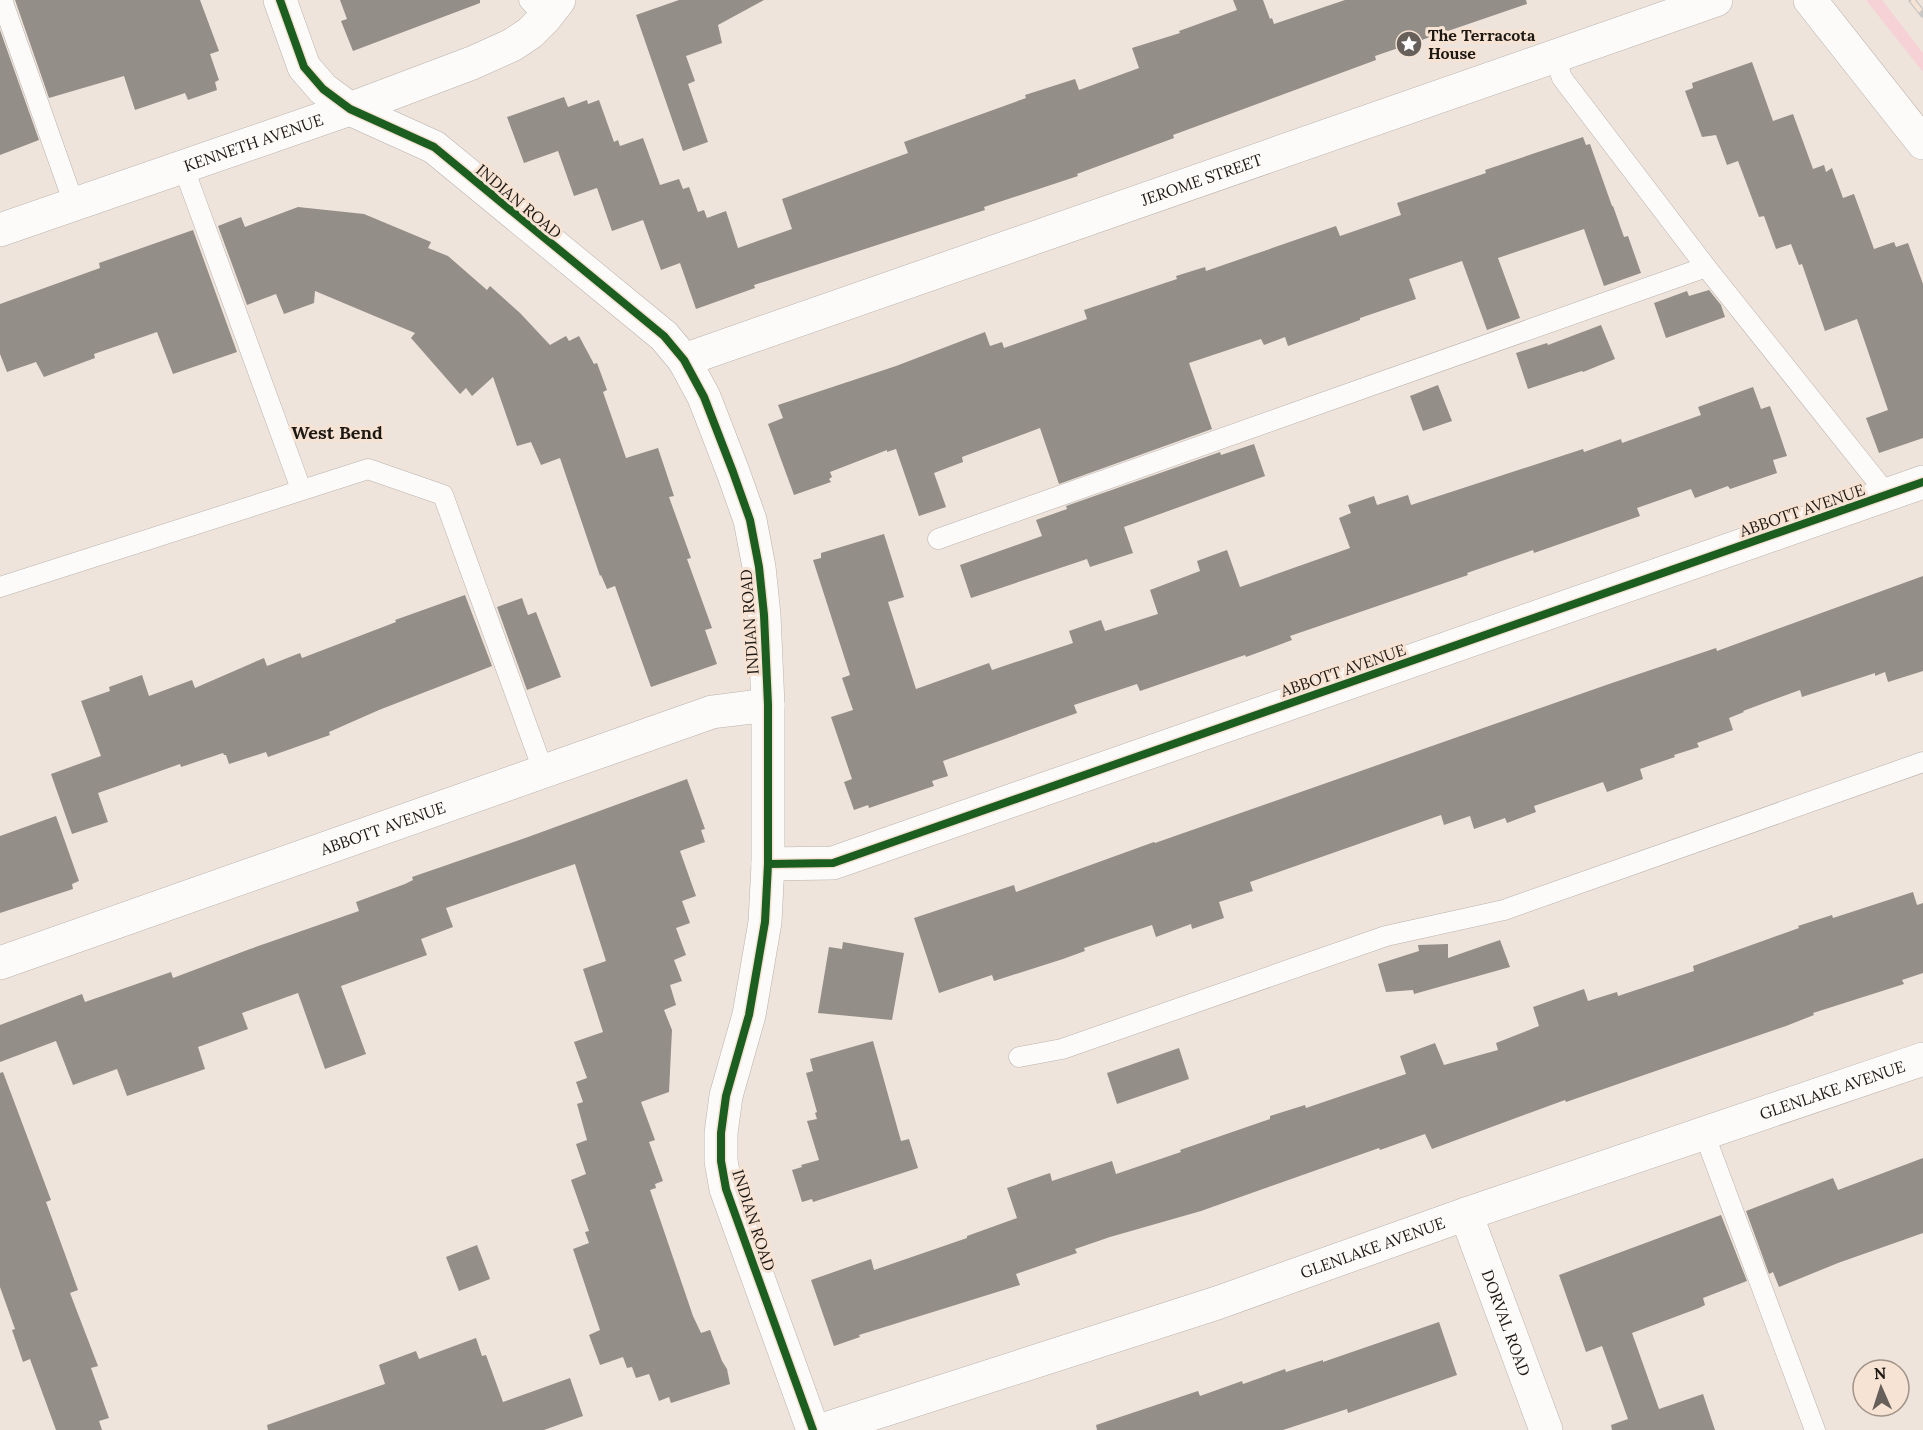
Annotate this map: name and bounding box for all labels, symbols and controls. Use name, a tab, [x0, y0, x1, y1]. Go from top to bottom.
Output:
place label: The Terracota House	[1428, 25, 1536, 63]
place icon: The Terracota House	[1394, 29, 1424, 59]
street label: KENNETH AVENUE	[181, 109, 326, 176]
street label: JEROME STREET	[1137, 149, 1265, 210]
street label: INDIAN ROAD	[472, 159, 566, 243]
district label: West Bend	[291, 421, 383, 444]
street label: ABBOTT AVENUE	[1736, 479, 1867, 541]
street label: INDIAN ROAD	[735, 569, 763, 675]
street label: ABBOTT AVENUE	[1277, 639, 1408, 701]
street label: ABBOTT AVENUE	[317, 797, 448, 860]
street label: GLENLAKE AVENUE	[1757, 1056, 1908, 1124]
street label: INDIAN ROAD	[728, 1167, 780, 1273]
street label: GLENLAKE AVENUE	[1297, 1212, 1448, 1282]
street label: DORVAL ROAD	[1477, 1267, 1535, 1379]
north arrow	[1851, 1358, 1911, 1418]
text: N	[1874, 1363, 1887, 1383]

